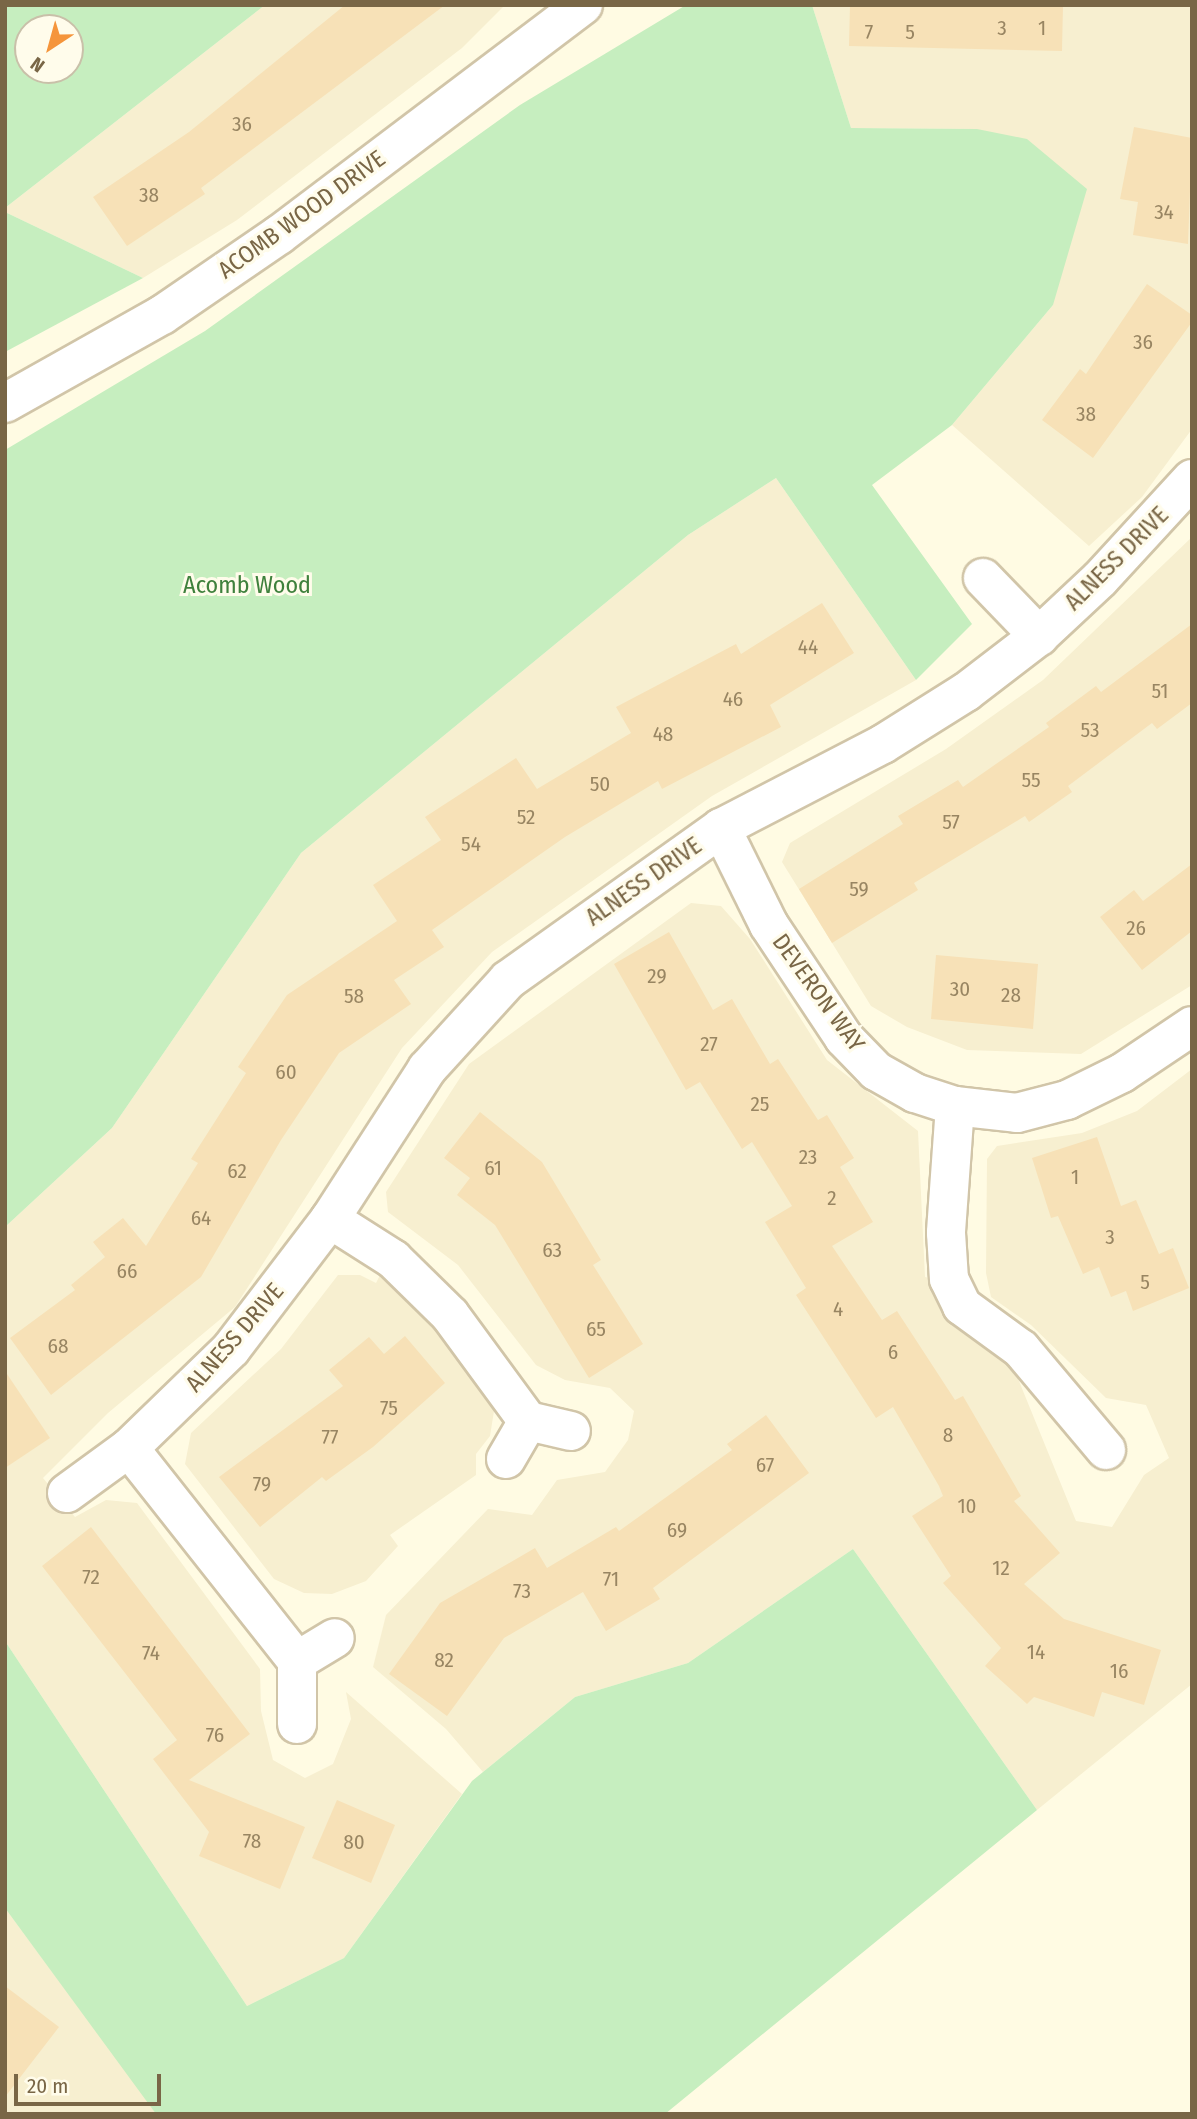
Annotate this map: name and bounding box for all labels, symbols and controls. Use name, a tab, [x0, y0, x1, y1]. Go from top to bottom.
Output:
north arrow	[14, 14, 84, 84]
house number: 3	[997, 15, 1007, 41]
house number: 1	[1038, 15, 1046, 41]
house number: 7	[865, 19, 873, 45]
house number: 5	[905, 19, 915, 45]
text: N	[26, 52, 49, 77]
house number: 36	[232, 111, 252, 137]
street label: ACOMB WOOD DRIVE	[213, 145, 391, 285]
house number: 38	[139, 182, 159, 208]
house number: 34	[1154, 199, 1174, 225]
house number: 36	[1133, 329, 1153, 355]
house number: 38	[1076, 401, 1096, 427]
street label: ALNESS DRIVE	[1059, 501, 1175, 617]
park label: Acomb Wood	[183, 572, 311, 600]
house number: 44	[798, 634, 818, 660]
house number: 51	[1152, 678, 1168, 704]
house number: 46	[723, 686, 743, 712]
house number: 53	[1081, 717, 1099, 743]
house number: 48	[653, 721, 673, 747]
house number: 55	[1021, 767, 1041, 793]
house number: 50	[590, 771, 610, 797]
house number: 52	[517, 804, 535, 830]
house number: 57	[942, 809, 960, 835]
house number: 54	[461, 831, 481, 857]
street label: ALNESS DRIVE	[581, 832, 707, 932]
house number: 59	[849, 876, 869, 902]
house number: 26	[1126, 915, 1146, 941]
street label: DEVERON WAY	[766, 929, 870, 1057]
house number: 29	[647, 963, 667, 989]
house number: 30	[950, 976, 970, 1002]
house number: 28	[1001, 982, 1021, 1008]
house number: 58	[344, 983, 364, 1009]
house number: 27	[700, 1031, 718, 1057]
house number: 60	[275, 1059, 297, 1085]
house number: 25	[751, 1091, 769, 1117]
house number: 23	[799, 1144, 817, 1170]
house number: 61	[484, 1155, 502, 1181]
house number: 62	[227, 1158, 247, 1184]
house number: 1	[1071, 1164, 1079, 1190]
house number: 2	[827, 1185, 837, 1211]
house number: 64	[191, 1205, 211, 1231]
house number: 3	[1105, 1224, 1115, 1250]
house number: 63	[542, 1237, 562, 1263]
house number: 66	[117, 1258, 137, 1284]
house number: 5	[1140, 1269, 1150, 1295]
street label: ALNESS DRIVE	[180, 1278, 290, 1398]
house number: 4	[833, 1296, 843, 1322]
house number: 65	[586, 1316, 606, 1342]
house number: 68	[48, 1333, 68, 1359]
house number: 6	[888, 1339, 898, 1365]
house number: 75	[380, 1395, 398, 1421]
house number: 8	[943, 1422, 953, 1448]
house number: 77	[321, 1424, 339, 1450]
house number: 67	[756, 1452, 774, 1478]
house number: 79	[253, 1471, 271, 1497]
house number: 10	[957, 1493, 977, 1519]
house number: 69	[667, 1517, 687, 1543]
house number: 12	[992, 1555, 1010, 1581]
house number: 72	[82, 1564, 100, 1590]
house number: 71	[603, 1566, 619, 1592]
house number: 73	[513, 1578, 531, 1604]
house number: 14	[1027, 1639, 1045, 1665]
house number: 74	[142, 1640, 160, 1666]
house number: 82	[434, 1647, 454, 1673]
house number: 16	[1110, 1658, 1128, 1684]
house number: 76	[206, 1722, 224, 1748]
house number: 78	[243, 1828, 261, 1854]
house number: 80	[343, 1829, 365, 1855]
scale bar	[18, 2060, 164, 2104]
text: 20 m	[27, 2073, 68, 2099]

